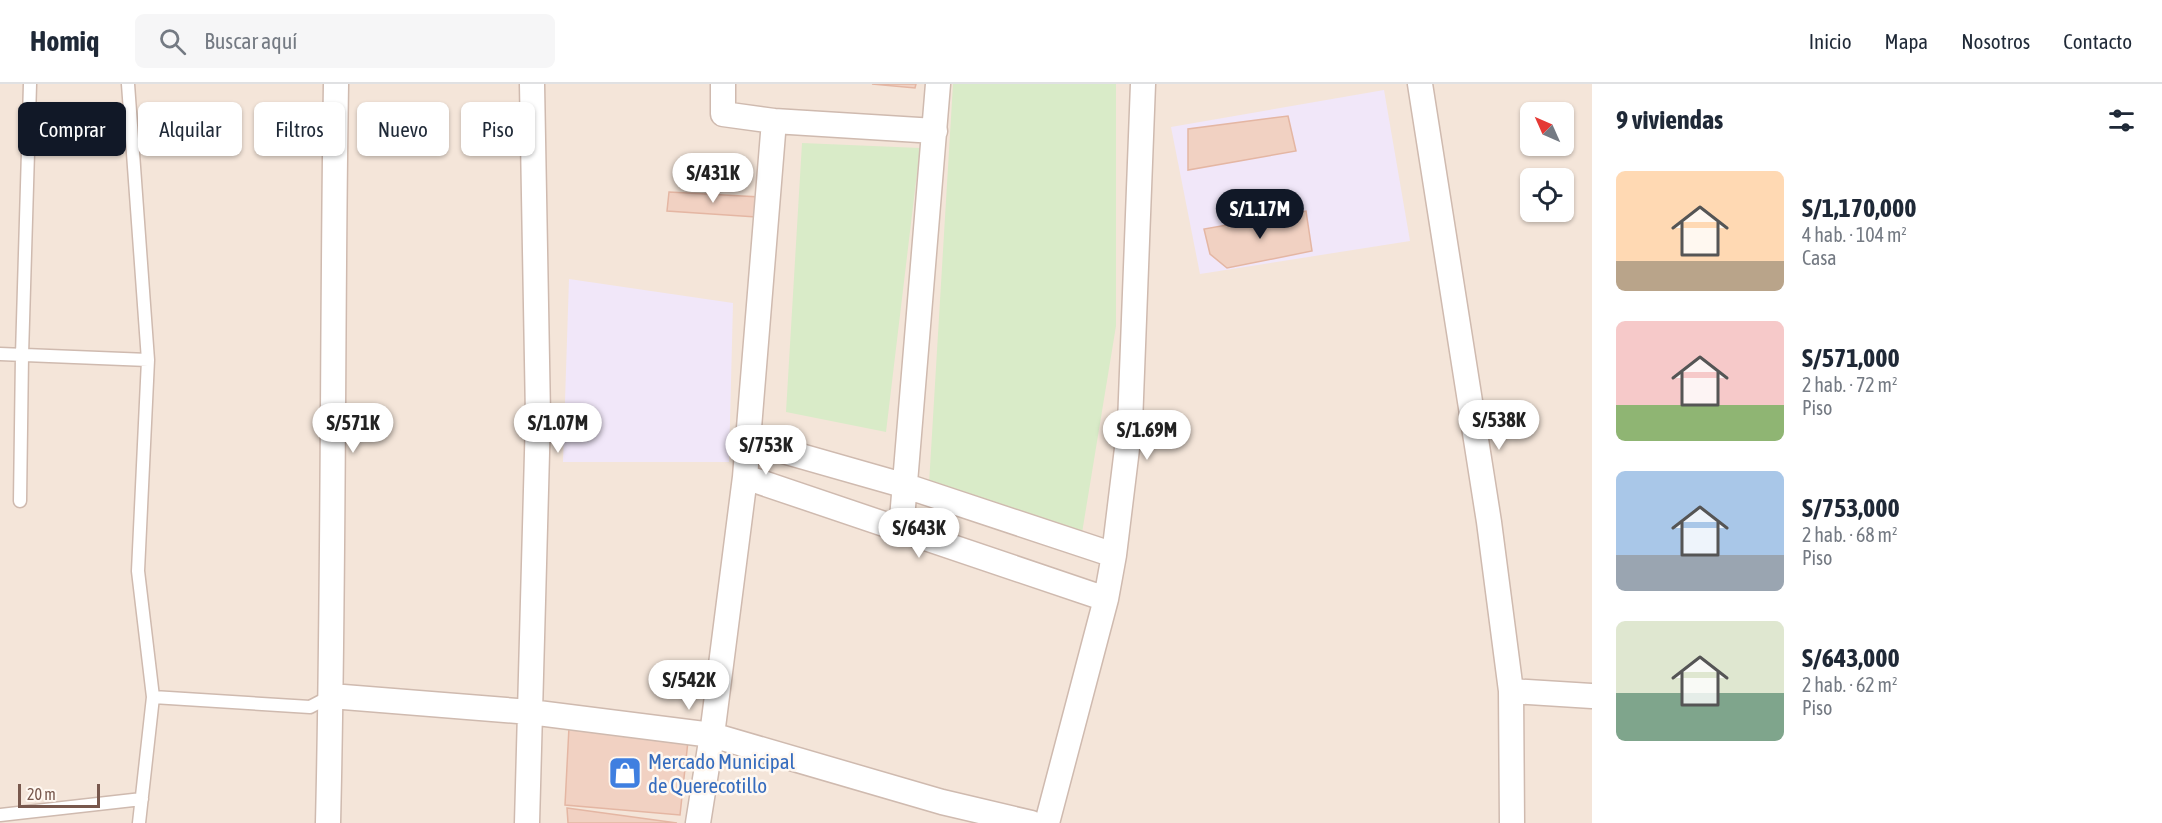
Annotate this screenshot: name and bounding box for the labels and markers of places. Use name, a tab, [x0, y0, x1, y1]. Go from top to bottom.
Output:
pin: S/431K	[664, 153, 762, 204]
pin: S/1.17M	[1205, 189, 1315, 240]
pin: S/538K	[1450, 400, 1548, 451]
pin: S/571K	[304, 403, 402, 454]
pin: S/1.07M	[503, 403, 613, 454]
pin: S/1.69M	[1092, 410, 1202, 461]
pin: S/753K	[717, 425, 815, 476]
pin: S/643K	[870, 508, 968, 559]
pin: S/542K	[640, 660, 738, 711]
place label: Mercado Municipal de Querecotillo	[648, 749, 796, 797]
shop icon: Mercado Municipal de Querecotillo	[607, 755, 643, 791]

